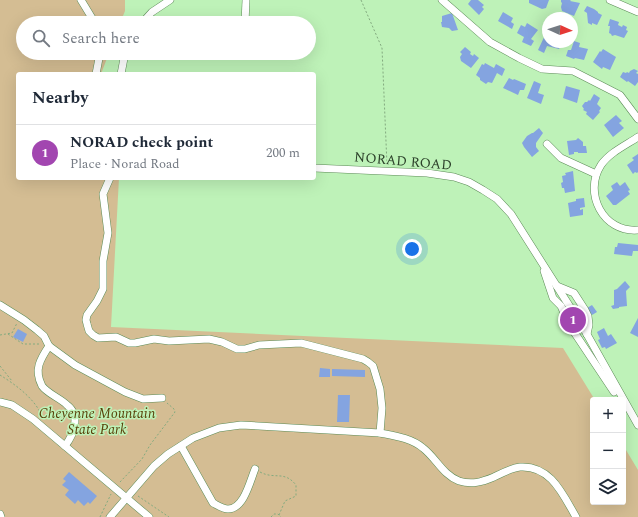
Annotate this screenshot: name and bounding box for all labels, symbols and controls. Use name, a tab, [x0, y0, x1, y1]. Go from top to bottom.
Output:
north arrow	[542, 12, 578, 48]
search box	[16, 16, 316, 60]
icon: search	[30, 27, 52, 49]
text: Search here	[62, 27, 140, 50]
text: Nearby	[32, 85, 88, 111]
text: NORAD check point	[70, 131, 213, 154]
text: 1	[41, 143, 49, 163]
text: 200 m	[266, 143, 300, 163]
street label: NORAD ROAD	[353, 146, 453, 176]
text: Place · Norad Road	[70, 154, 180, 174]
your location	[402, 239, 422, 259]
pin: 1	[560, 305, 586, 335]
map controls	[590, 397, 626, 505]
button: +	[590, 397, 626, 433]
park label: Cheyenne Mountain State Park	[39, 403, 156, 440]
button: −	[590, 433, 626, 469]
button: layers	[590, 469, 626, 505]

